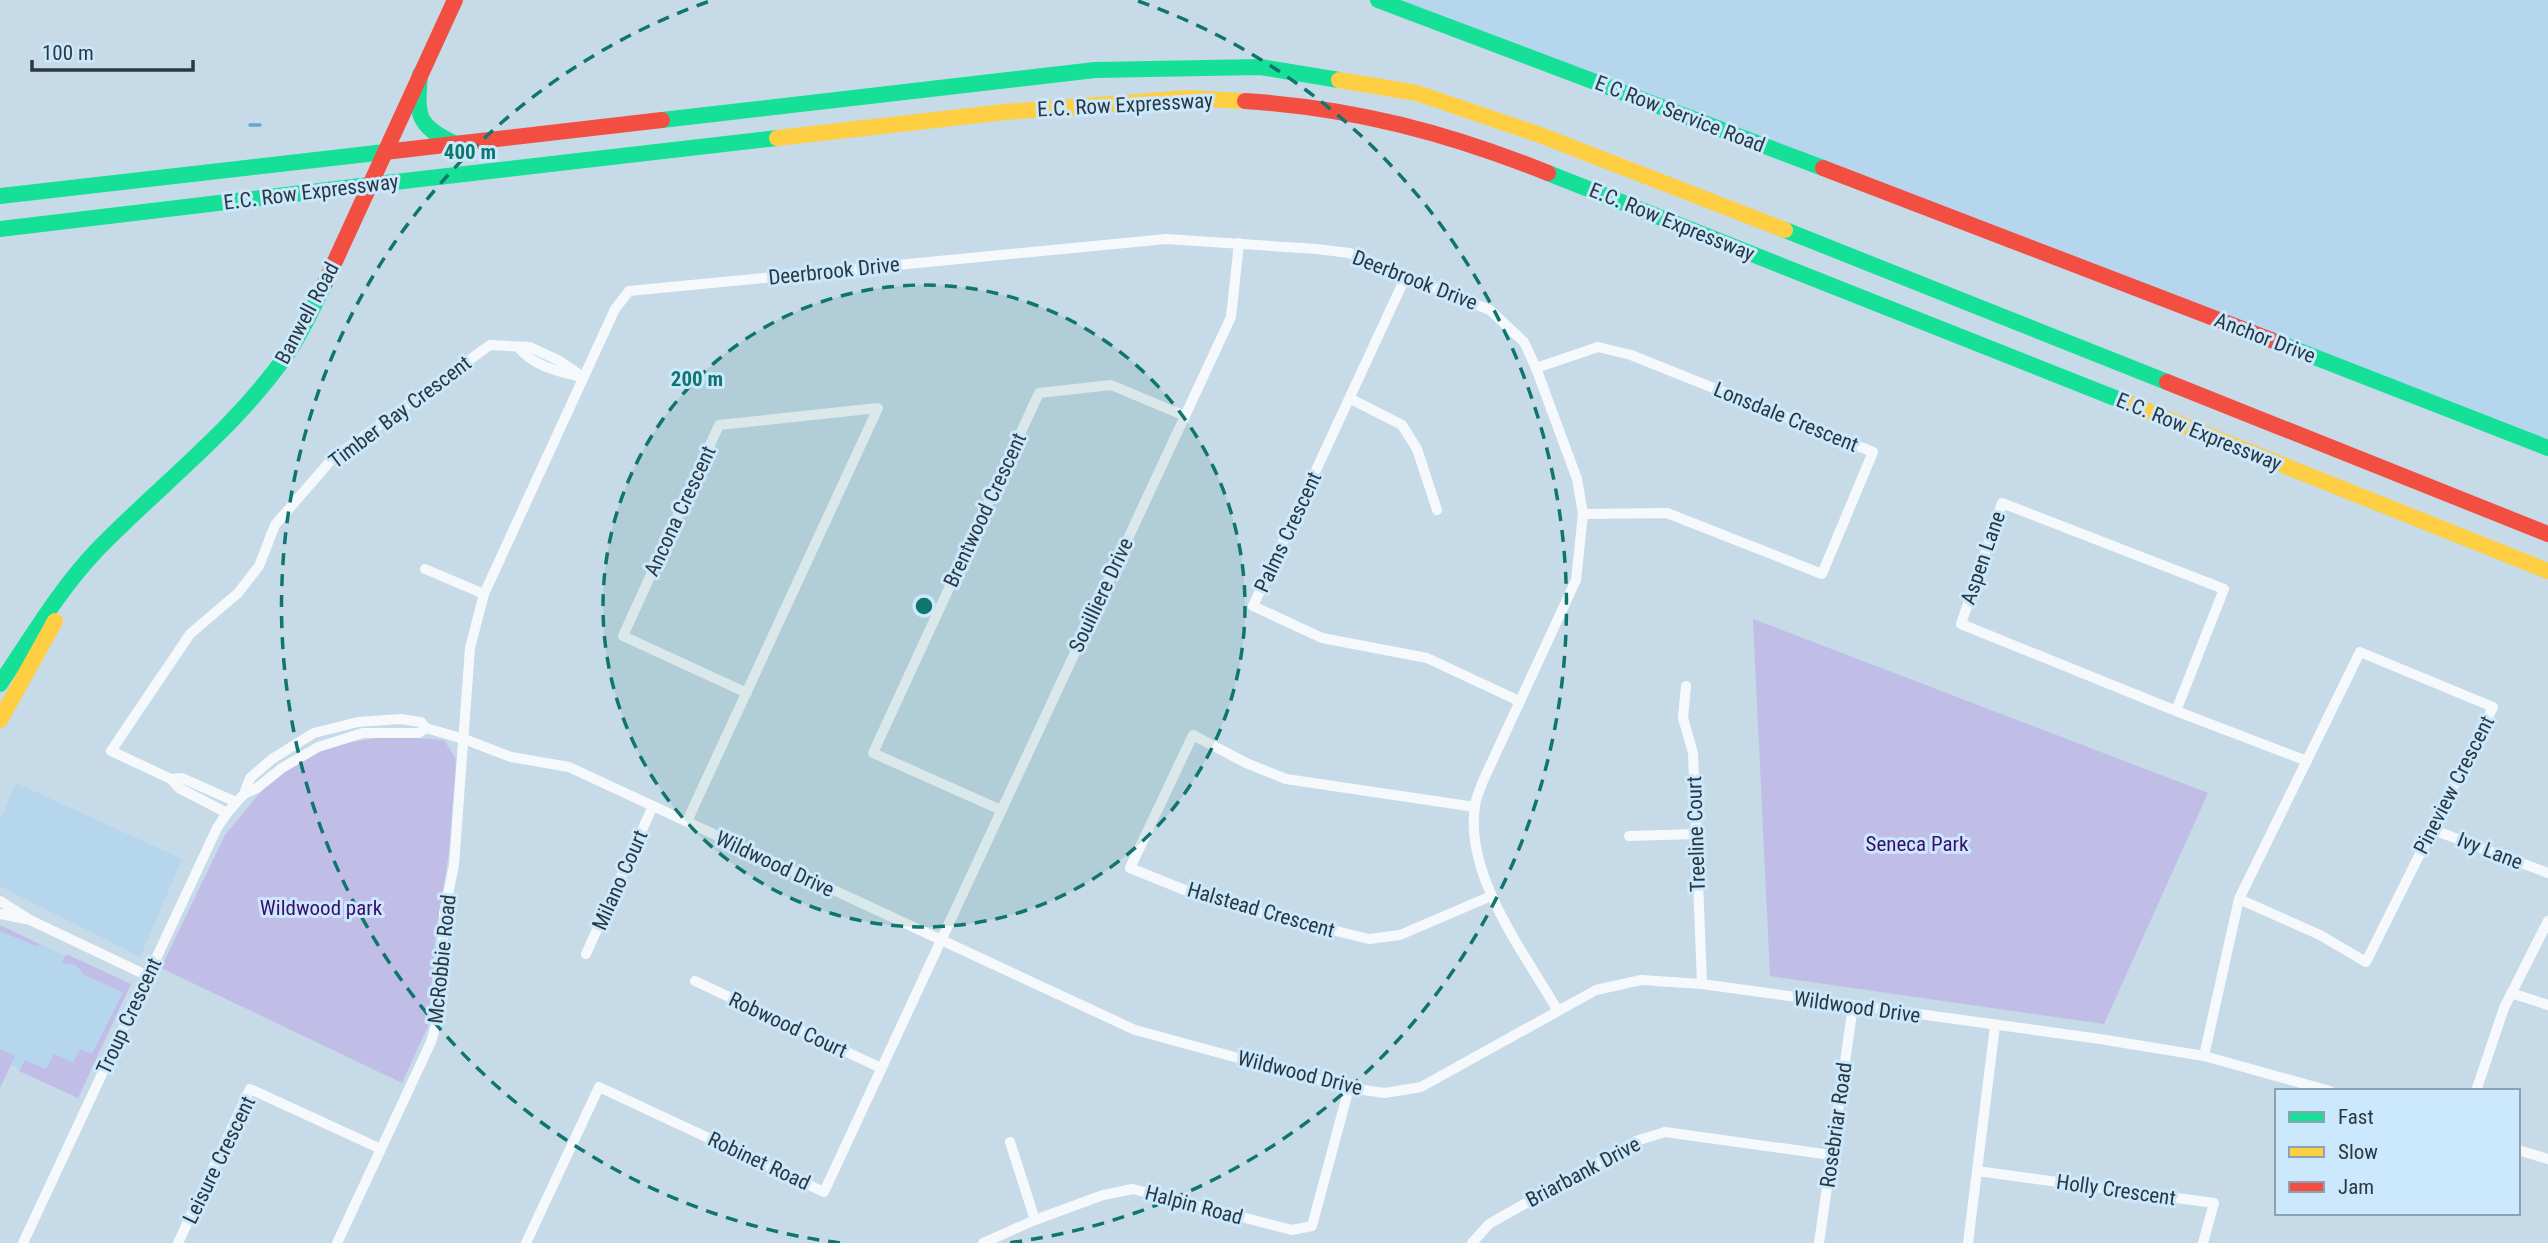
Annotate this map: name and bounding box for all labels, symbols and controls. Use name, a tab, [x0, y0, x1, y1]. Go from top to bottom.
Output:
scale bar	[32, 28, 192, 72]
text: 100 m	[42, 41, 94, 65]
street label: E C Row Service Road	[1592, 71, 1768, 157]
street label: E.C. Row Expressway	[1037, 88, 1214, 122]
text: 400 m	[444, 140, 496, 164]
street label: E.C. Row Expressway	[222, 169, 400, 215]
street label: E.C. Row Expressway	[1586, 178, 1758, 266]
street label: Deerbrook Drive	[1349, 245, 1481, 315]
street label: Deerbrook Drive	[767, 252, 901, 290]
street label: Banwell Road	[270, 258, 344, 368]
street label: Anchor Drive	[2211, 308, 2319, 368]
street label: Timber Bay Crescent	[324, 351, 476, 473]
text: 200 m	[671, 367, 723, 391]
street label: Lonsdale Crescent	[1710, 377, 1862, 457]
street label: E.C. Row Expressway	[2113, 388, 2285, 476]
street label: Brentwood Crescent	[939, 429, 1031, 591]
street label: Ancona Crescent	[639, 442, 721, 580]
street label: Palms Crescent	[1250, 468, 1326, 596]
street label: Aspen Lane	[1956, 508, 2010, 608]
street label: Souilliere Drive	[1064, 534, 1138, 656]
centre of rings	[912, 594, 936, 618]
street label: Pineview Crescent	[2409, 712, 2499, 858]
street label: Treeline Court	[1682, 775, 1710, 893]
street label: Milano Court	[587, 826, 653, 934]
street label: Wildwood Drive	[712, 826, 838, 902]
street label: Ivy Lane	[2454, 828, 2526, 874]
park label: Seneca Park	[1866, 832, 1969, 856]
street label: Halstead Crescent	[1184, 877, 1338, 943]
street label: McRobbie Road	[423, 893, 461, 1025]
park label: Wildwood park	[260, 896, 383, 920]
street label: Troup Crescent	[92, 954, 166, 1078]
street label: Wildwood Drive	[1792, 986, 1922, 1028]
street label: Robwood Court	[725, 987, 851, 1063]
street label: Wildwood Drive	[1235, 1046, 1365, 1100]
street label: Rosebriar Road	[1815, 1061, 1857, 1189]
legend	[2275, 1089, 2520, 1215]
street label: Leisure Crescent	[178, 1092, 260, 1228]
text: Fast	[2338, 1105, 2374, 1129]
street label: Robinet Road	[704, 1127, 814, 1195]
street label: Briarbank Drive	[1522, 1132, 1644, 1212]
text: Slow	[2338, 1140, 2378, 1164]
street label: Holly Crescent	[2055, 1170, 2177, 1210]
text: Jam	[2338, 1175, 2374, 1199]
street label: Halpin Road	[1142, 1180, 1246, 1230]

